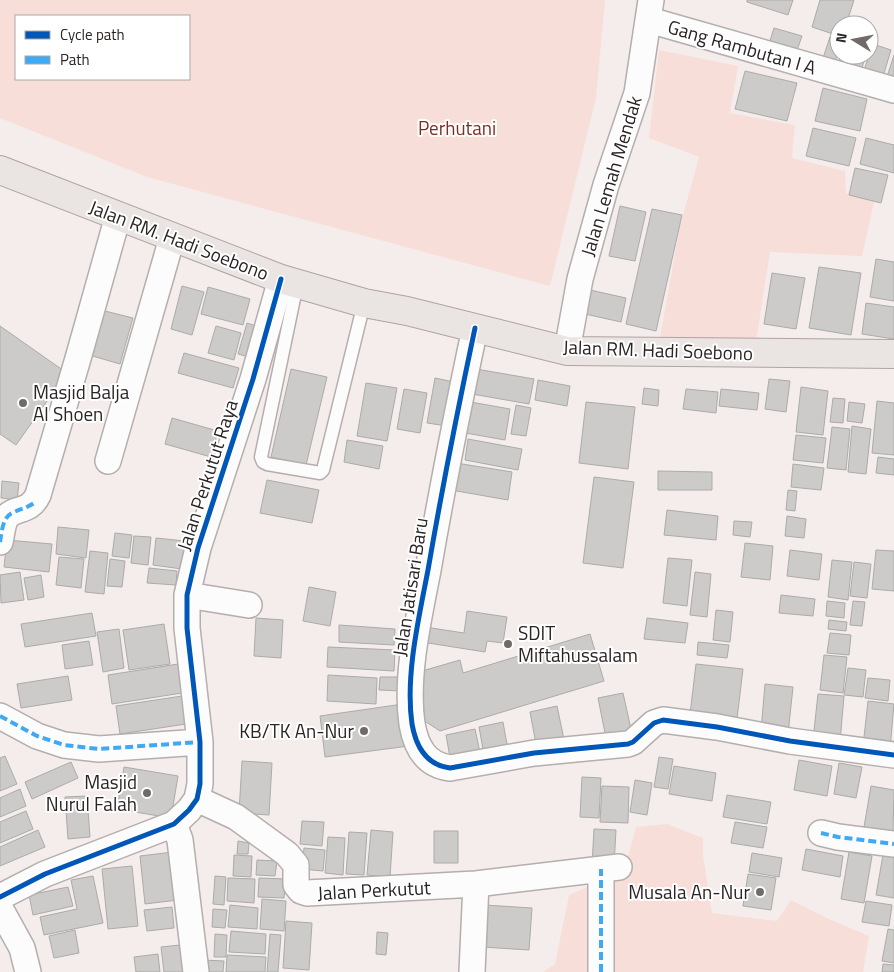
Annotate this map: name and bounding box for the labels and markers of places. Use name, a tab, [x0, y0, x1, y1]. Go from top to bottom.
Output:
place label: Masjid Balja Al Shoen	[33, 377, 130, 428]
marker: Masjid Balja Al Shoen	[17, 397, 29, 409]
place label: SDIT Miftahussalam	[518, 618, 638, 669]
marker: SDIT Miftahussalam	[502, 638, 514, 650]
place label: KB/TK An-Nur	[239, 716, 354, 745]
marker: KB/TK An-Nur	[358, 725, 370, 737]
place label: Masjid Nurul Falah	[46, 767, 137, 818]
marker: Masjid Nurul Falah	[141, 787, 153, 799]
place label: Musala An-Nur	[628, 877, 750, 906]
marker: Musala An-Nur	[754, 886, 766, 898]

